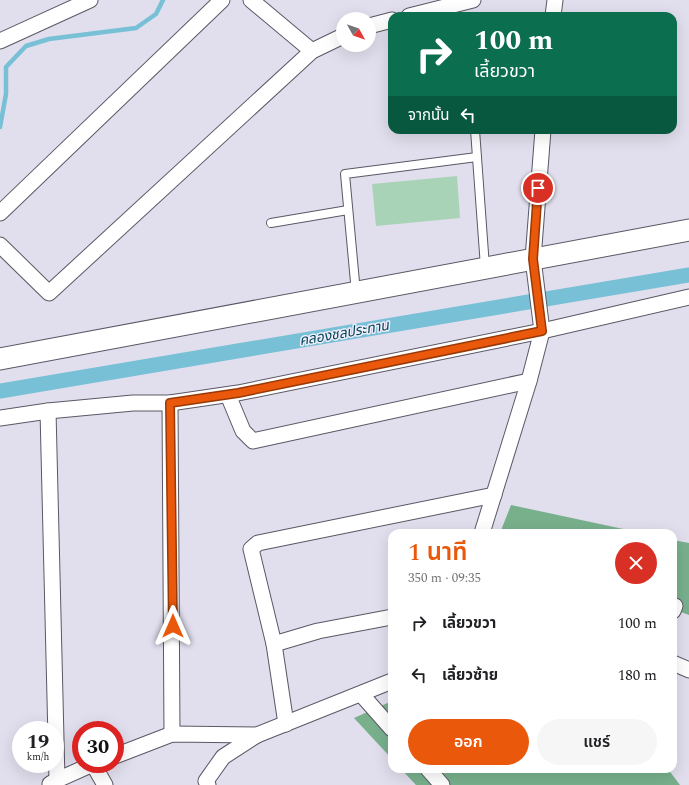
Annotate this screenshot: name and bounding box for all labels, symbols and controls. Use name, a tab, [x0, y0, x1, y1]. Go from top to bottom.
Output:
north arrow	[336, 12, 376, 52]
map controls	[336, 12, 376, 52]
text: 100 m	[474, 19, 553, 62]
icon: right	[408, 28, 460, 80]
text: เลี้ยวขวา	[474, 58, 535, 85]
text: จากนั้น	[408, 104, 449, 127]
icon: left	[457, 104, 479, 126]
pin	[521, 171, 555, 205]
icon: arrive	[527, 177, 549, 199]
water label: คลองชลประทาน	[298, 315, 392, 351]
text: 1 นาที	[408, 535, 467, 571]
button: close	[615, 542, 657, 584]
text: 350 m · 09:35	[408, 568, 481, 588]
position arrow	[152, 605, 194, 647]
icon: right	[408, 612, 430, 634]
text: เลี้ยวขวา	[442, 612, 496, 635]
text: 100 m	[618, 612, 657, 635]
icon: left	[408, 664, 430, 686]
text: เลี้ยวซ้าย	[442, 664, 498, 687]
text: 180 m	[618, 664, 657, 687]
button: ออก	[408, 719, 529, 765]
button: แชร์	[537, 719, 657, 765]
speed limit sign: 30	[72, 721, 124, 773]
text: 19	[27, 727, 49, 757]
text: km/h	[27, 749, 49, 765]

